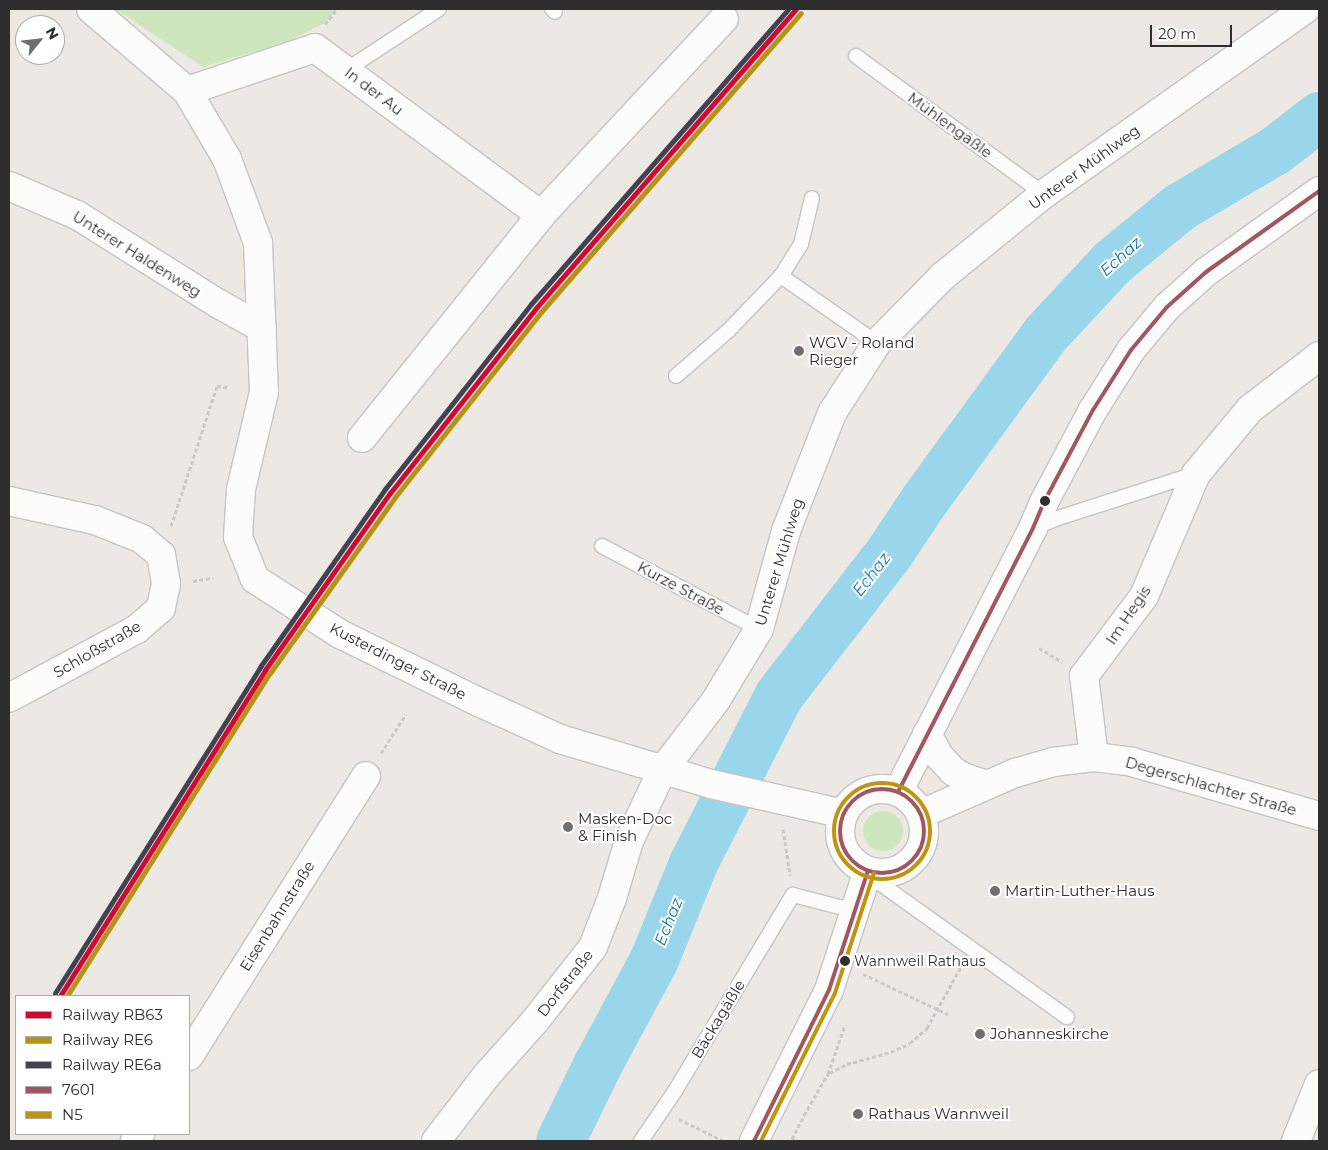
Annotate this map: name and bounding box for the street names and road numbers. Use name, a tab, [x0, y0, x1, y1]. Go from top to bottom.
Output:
street label: In der Au	[341, 63, 407, 119]
street label: Mühlengäßle	[904, 88, 996, 162]
street label: Unterer Mühlweg	[1025, 121, 1143, 213]
street label: Unterer Haldenweg	[69, 207, 205, 301]
street label: Unterer Mühlweg	[751, 496, 807, 628]
street label: Kurze Straße	[635, 558, 727, 618]
street label: Im Hegis	[1102, 582, 1154, 648]
street label: Schloßstraße	[50, 617, 144, 681]
street label: Kusterdinger Straße	[327, 619, 469, 703]
street label: Degerschlachter Straße	[1123, 753, 1299, 819]
street label: Eisenbahnstraße	[236, 858, 318, 974]
street label: Dorfstraße	[533, 946, 597, 1020]
street label: Bäckagäßle	[688, 976, 748, 1062]

